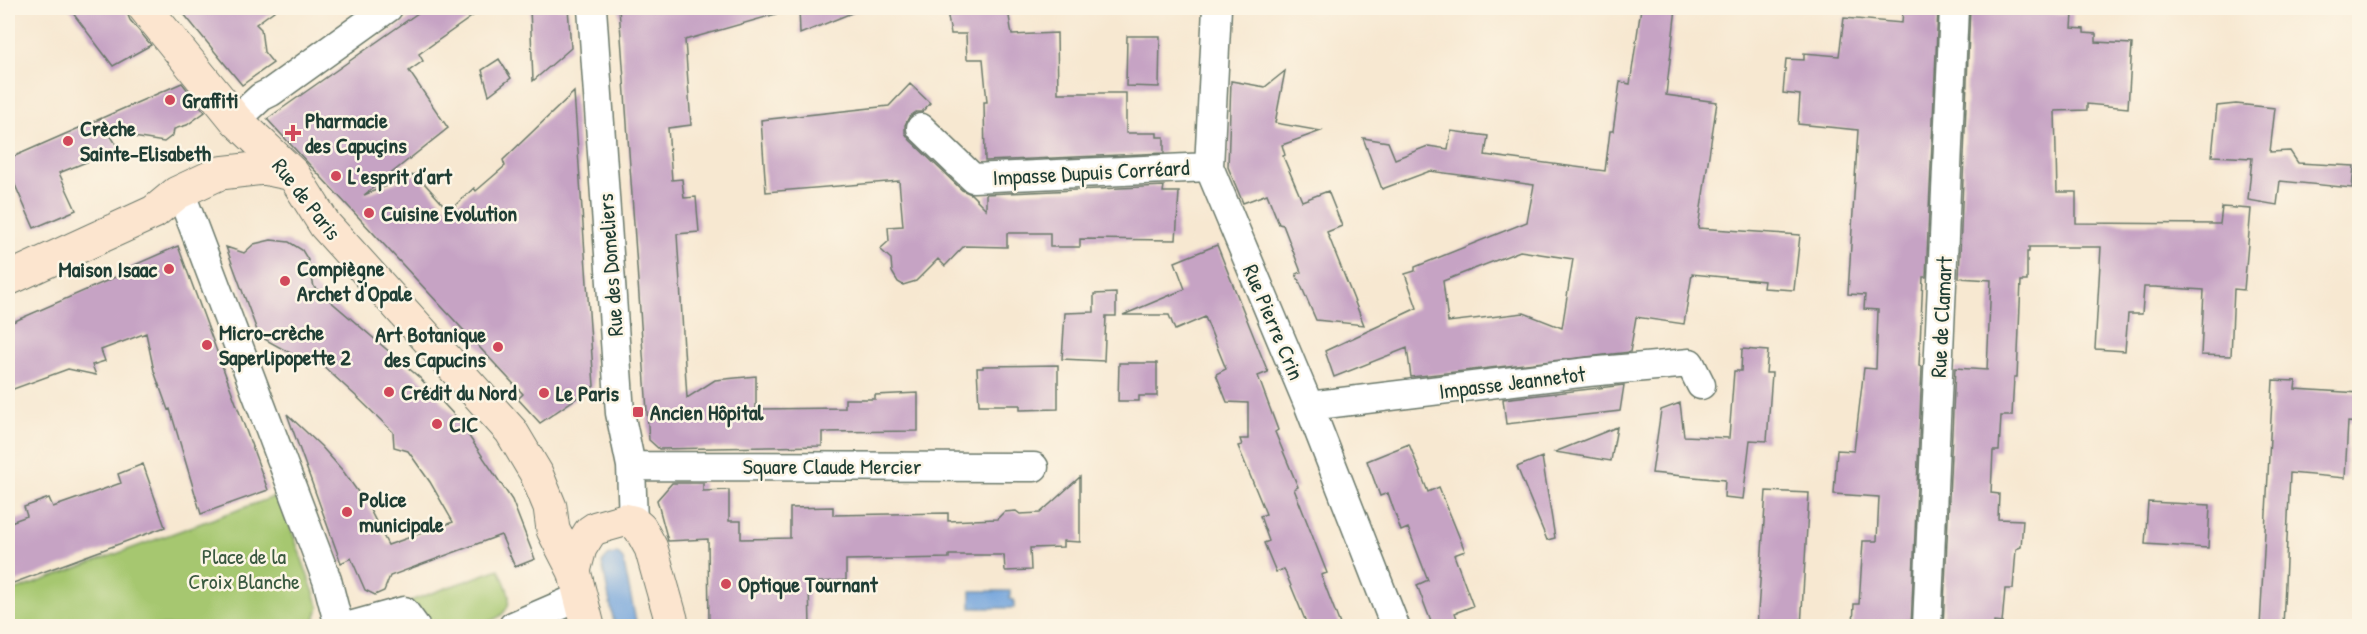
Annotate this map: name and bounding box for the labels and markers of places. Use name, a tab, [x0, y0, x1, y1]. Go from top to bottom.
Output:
place label: Graffiti	[182, 85, 239, 115]
marker: Graffiti	[163, 93, 177, 107]
place label: Pharmacie des Capuçins	[305, 105, 407, 161]
place label: Crèche Sainte-Elisabeth	[80, 113, 212, 168]
marker: Pharmacie des Capuçins	[286, 126, 300, 140]
marker: Crèche Sainte-Elisabeth	[61, 134, 75, 148]
place label: L’esprit d’art	[348, 161, 453, 192]
marker: L’esprit d’art	[329, 169, 343, 183]
place label: Cuisine Evolution	[381, 198, 517, 228]
marker: Cuisine Evolution	[362, 206, 376, 220]
place label: Compiègne Archet d'Opale	[297, 253, 413, 309]
place label: Maison Isaac	[59, 254, 157, 284]
marker: Maison Isaac	[162, 262, 176, 276]
marker: Compiègne Archet d'Opale	[278, 274, 292, 288]
place label: Micro-crèche Saperlipopette 2	[219, 317, 352, 373]
place label: Art Botanique des Capucins	[375, 319, 487, 375]
marker: Micro-crèche Saperlipopette 2	[200, 338, 214, 352]
marker: Art Botanique des Capucins	[491, 340, 505, 354]
place label: Crédit du Nord	[401, 377, 517, 407]
place label: Le Paris	[556, 378, 620, 408]
marker: Crédit du Nord	[382, 385, 396, 399]
marker: Le Paris	[537, 386, 551, 400]
place label: Ancien Hôpital	[650, 397, 765, 428]
marker: Ancien Hôpital	[631, 405, 645, 419]
place label: CIC	[449, 409, 478, 439]
marker: CIC	[430, 417, 444, 431]
place label: Police municipale	[359, 484, 444, 540]
marker: Police municipale	[340, 505, 354, 519]
place label: Optique Tournant	[738, 569, 879, 600]
marker: Optique Tournant	[719, 577, 733, 591]

